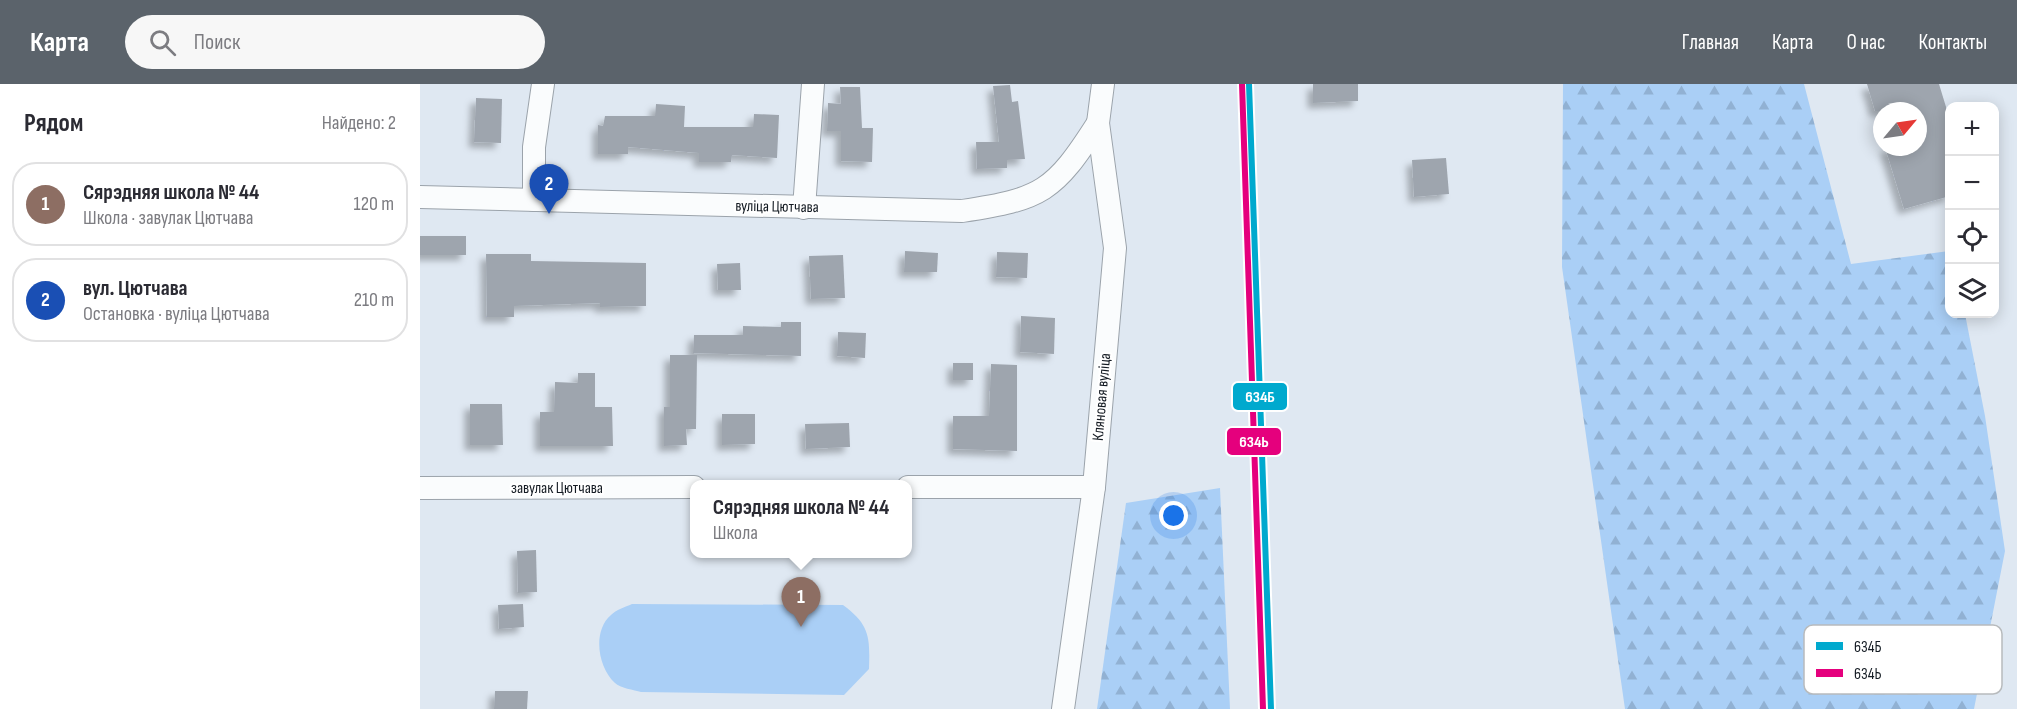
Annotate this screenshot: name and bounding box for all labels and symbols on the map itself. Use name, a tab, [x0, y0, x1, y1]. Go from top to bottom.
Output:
north arrow	[1873, 102, 1927, 156]
pin: 2	[530, 164, 568, 214]
street label: вуліца Цютчава	[735, 197, 819, 217]
street label: Кляновая вуліца	[1089, 352, 1115, 442]
line badge: 634Б	[1232, 382, 1288, 411]
text: 634Б	[1245, 388, 1275, 407]
line badge: 634Ь	[1226, 427, 1282, 456]
text: 634Ь	[1239, 433, 1269, 452]
street label: завулак Цютчава	[511, 479, 603, 498]
your location	[1159, 501, 1188, 530]
pin: 1	[782, 578, 820, 627]
legend	[1804, 625, 2002, 694]
text: 634Б	[1854, 638, 1881, 657]
text: 634Ь	[1854, 665, 1881, 684]

